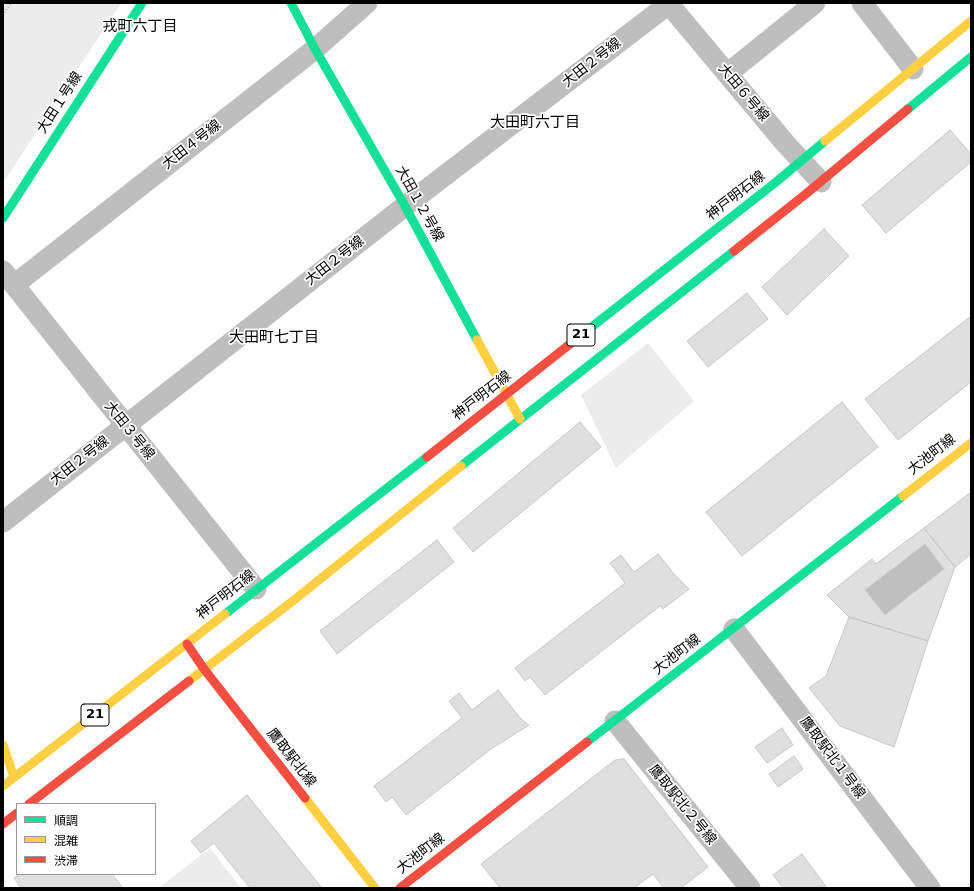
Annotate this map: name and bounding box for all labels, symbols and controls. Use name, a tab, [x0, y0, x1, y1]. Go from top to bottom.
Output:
district label: 戎町六丁目	[103, 18, 177, 36]
street label: 大田２号線	[559, 35, 625, 91]
street label: 大田６号線	[714, 61, 772, 125]
street label: 大田１号線	[34, 69, 86, 137]
district label: 大田町六丁目	[490, 114, 580, 132]
street label: 大田４号線	[159, 117, 225, 173]
street label: 大田１２号線	[391, 163, 447, 245]
street label: 神戸明石線	[703, 168, 769, 224]
street label: 大田２号線	[302, 233, 368, 289]
road number: 21	[567, 324, 595, 346]
district label: 大田町七丁目	[229, 329, 319, 347]
street label: 神戸明石線	[449, 368, 515, 424]
street label: 大田３号線	[100, 399, 158, 463]
street label: 大池町線	[905, 431, 959, 479]
street label: 大田２号線	[47, 433, 113, 489]
street label: 神戸明石線	[193, 567, 259, 623]
street label: 大池町線	[650, 631, 704, 679]
road number: 21	[81, 704, 109, 726]
street label: 鷹取駅北１号線	[796, 714, 868, 802]
street label: 鷹取駅北線	[263, 725, 319, 791]
street label: 鷹取駅北２号線	[645, 762, 719, 848]
legend	[16, 803, 156, 875]
text: 順調	[54, 814, 78, 828]
street label: 大池町線	[394, 830, 448, 878]
text: 混雑	[54, 834, 78, 848]
text: 渋滞	[54, 854, 78, 868]

